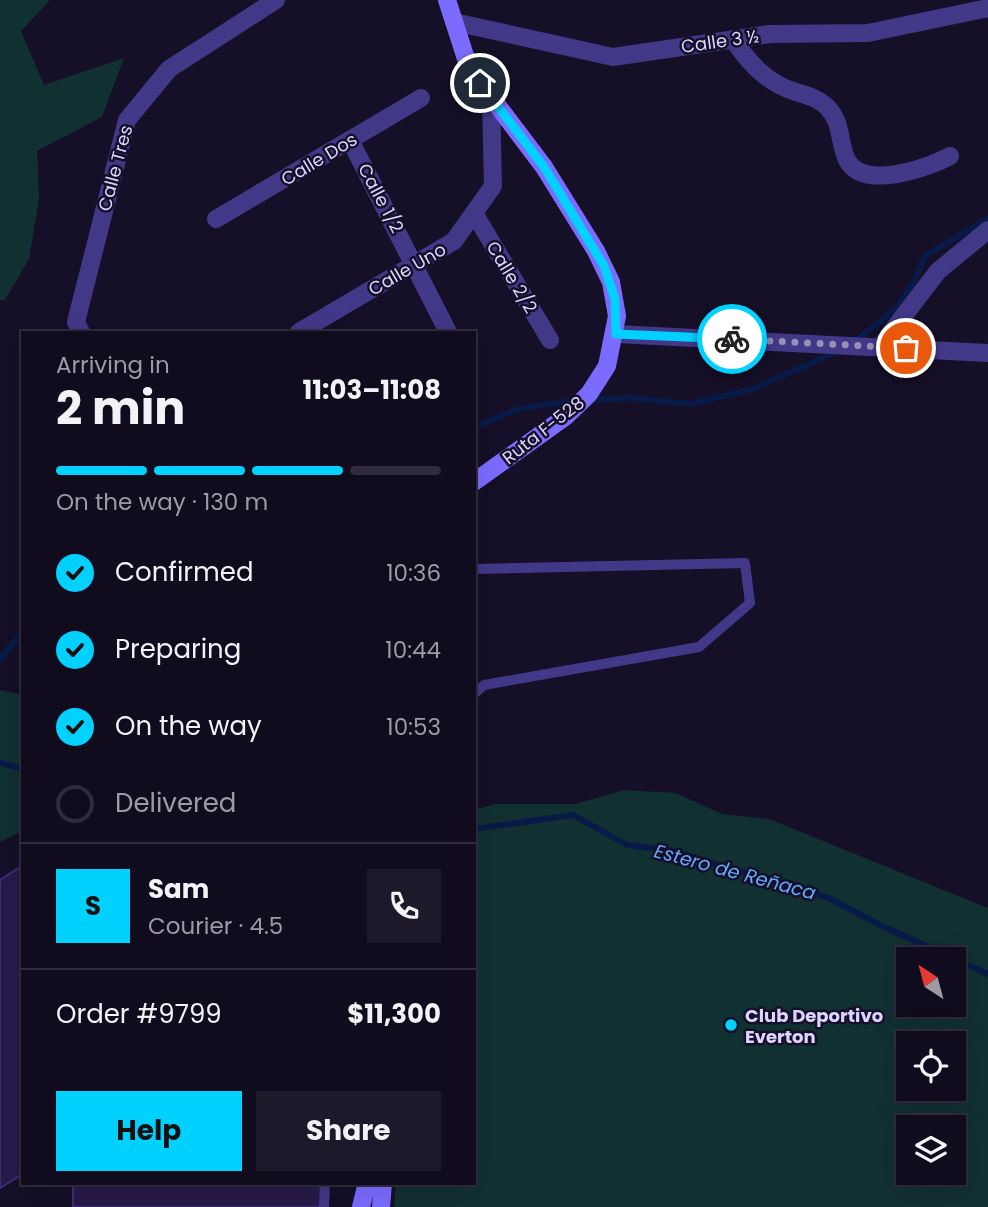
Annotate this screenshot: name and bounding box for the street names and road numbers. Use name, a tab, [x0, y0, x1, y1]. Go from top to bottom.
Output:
street label: Calle 3 ½	[679, 23, 761, 59]
street label: Calle Tres	[92, 122, 138, 214]
street label: Calle Dos	[276, 127, 362, 191]
street label: Calle 1/2	[352, 159, 410, 237]
street label: Calle 2/2	[481, 236, 543, 318]
street label: Calle Uno	[363, 237, 451, 301]
street label: Ruta F-528	[497, 390, 589, 470]

